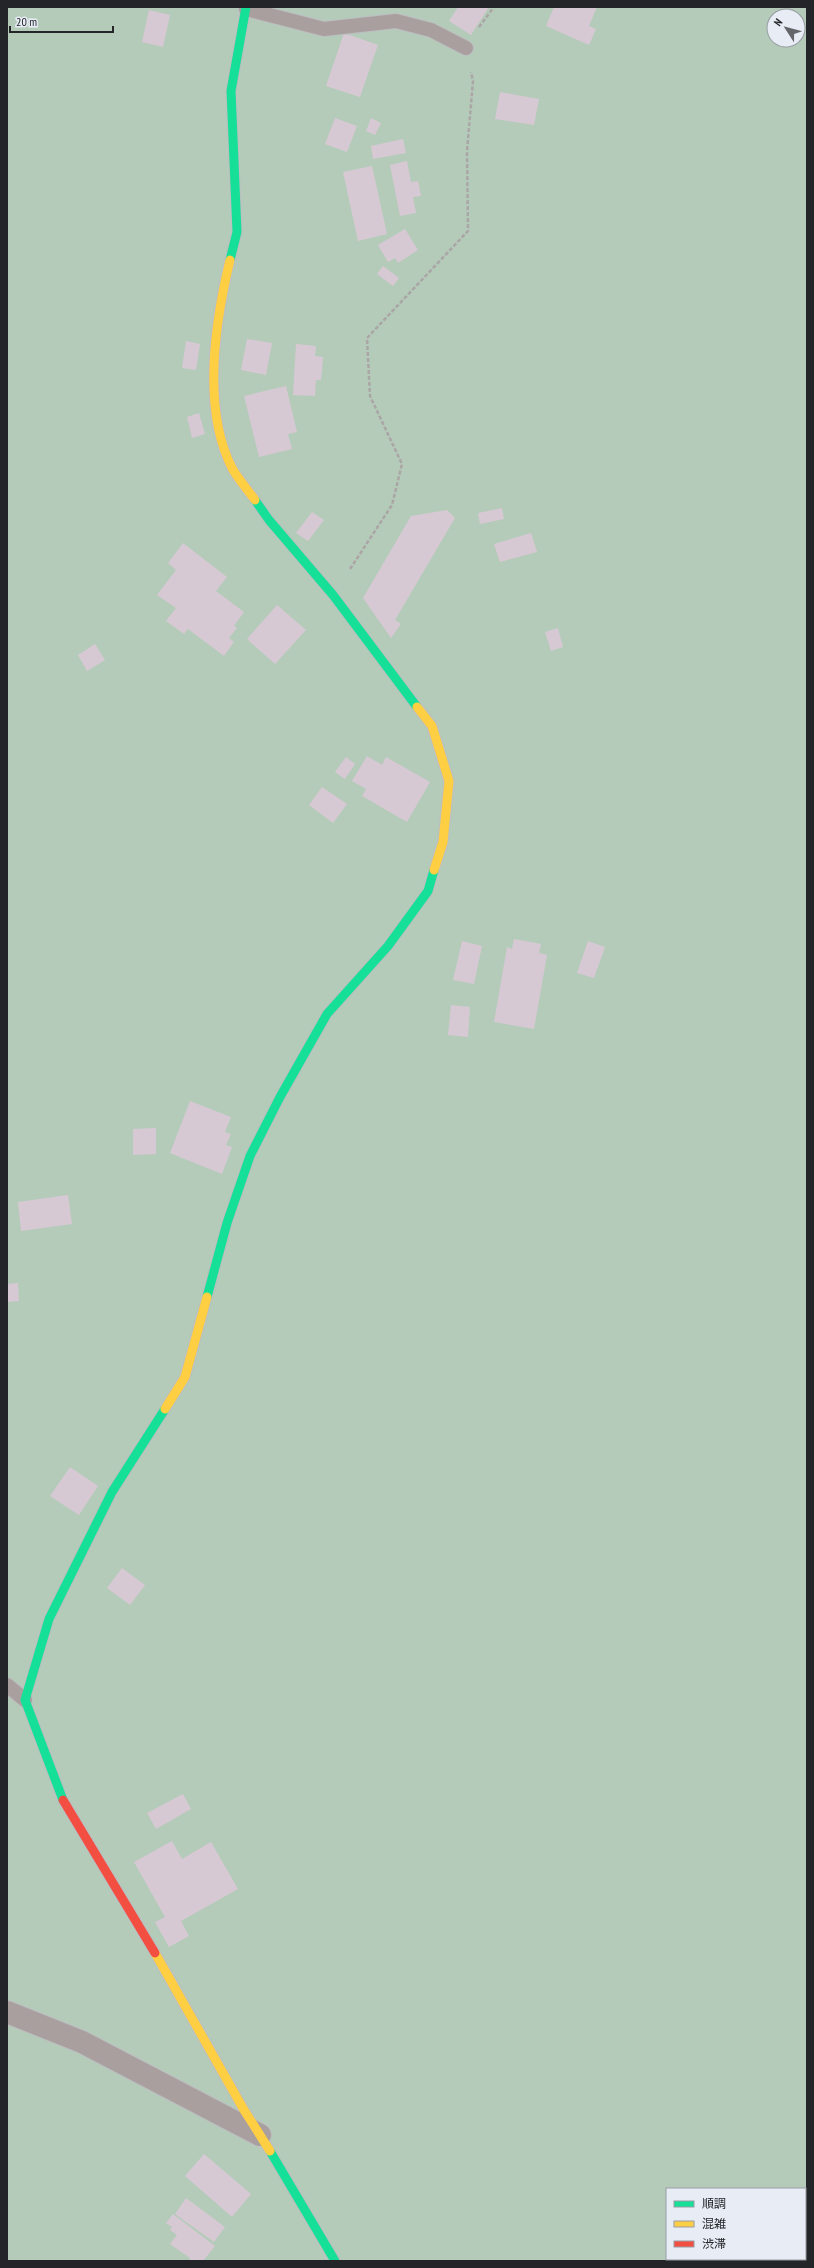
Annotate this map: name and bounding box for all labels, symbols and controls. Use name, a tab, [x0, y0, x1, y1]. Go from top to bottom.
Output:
scale bar	[10, 8, 113, 34]
north arrow	[766, 8, 806, 48]
text: 20 m	[16, 14, 37, 29]
text: N	[770, 16, 785, 29]
legend	[666, 2188, 806, 2260]
text: 順調	[702, 2196, 726, 2211]
text: 混雑	[702, 2216, 726, 2231]
text: 渋滞	[702, 2236, 726, 2251]

